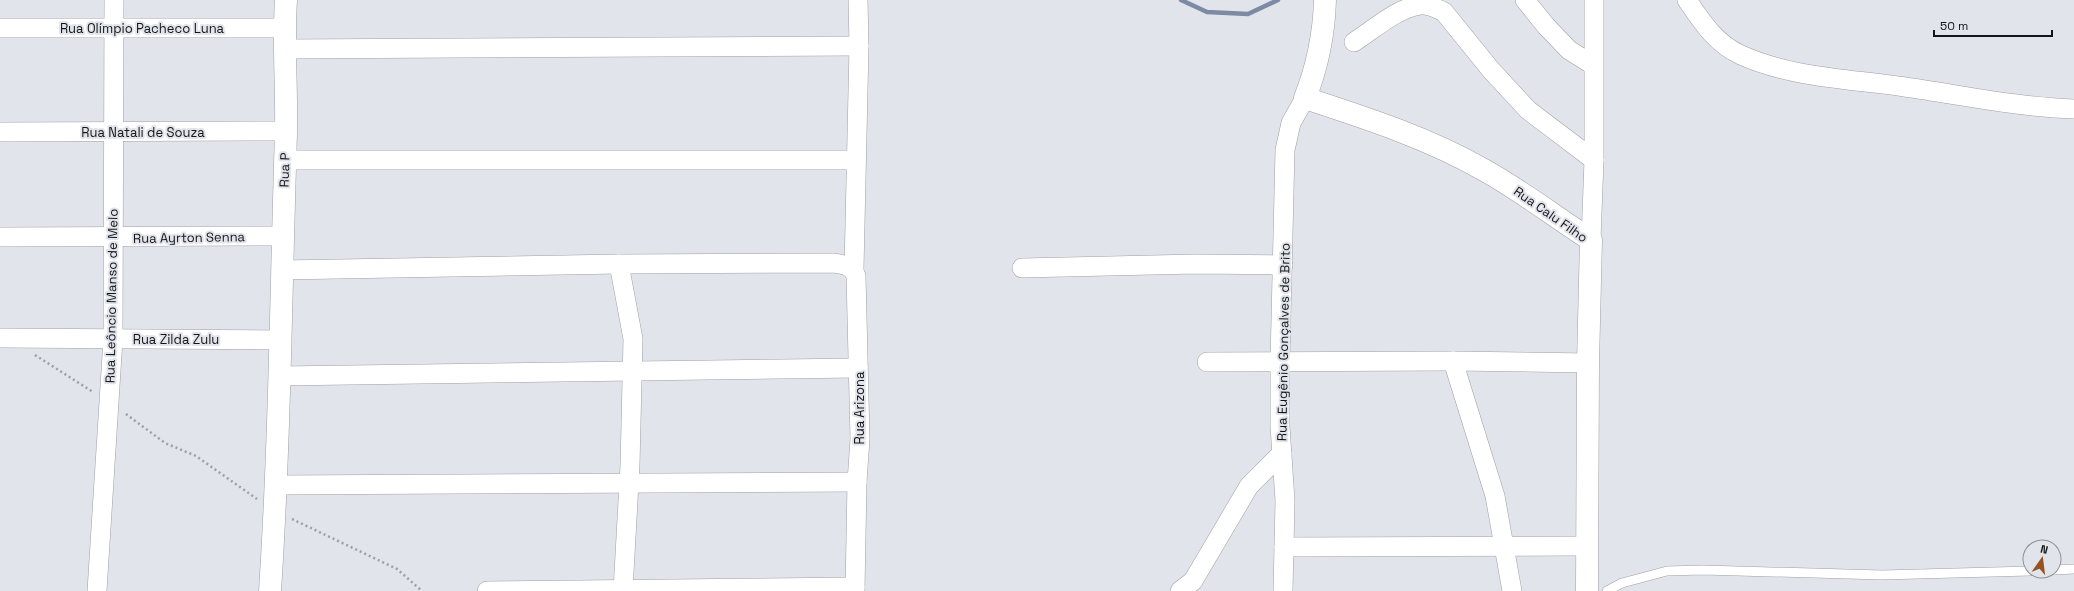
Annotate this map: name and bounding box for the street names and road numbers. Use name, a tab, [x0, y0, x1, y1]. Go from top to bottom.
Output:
street label: Rua Olímpio Pacheco Luna	[60, 20, 225, 37]
street label: Rua Natali de Souza	[81, 124, 205, 141]
street label: Rua P	[275, 152, 294, 188]
street label: Rua Calu Filho	[1510, 183, 1591, 246]
street label: Rua Leôncio Manso de Melo	[101, 209, 122, 383]
street label: Rua Ayrton Senna	[133, 228, 246, 247]
street label: Rua Eugênio Gonçalves de Brito	[1273, 243, 1294, 441]
street label: Rua Zilda Zulu	[133, 331, 219, 348]
street label: Rua Arizona	[851, 371, 868, 445]

